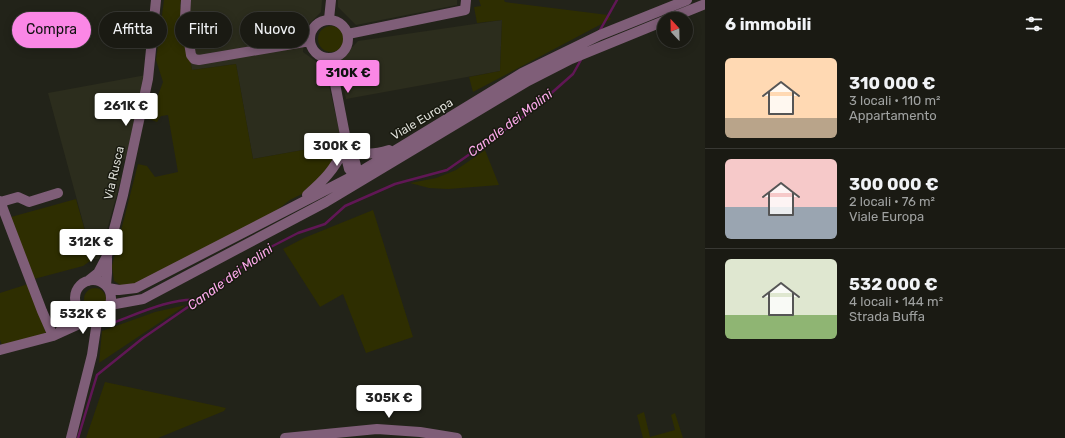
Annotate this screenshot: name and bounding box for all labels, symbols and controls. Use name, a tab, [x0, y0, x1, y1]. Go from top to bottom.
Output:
chip: Compra	[12, 12, 91, 48]
chip: Affitta	[99, 12, 167, 48]
chip: Filtri	[175, 12, 232, 48]
chip: Nuovo	[240, 12, 309, 48]
north arrow	[657, 12, 693, 48]
map controls	[657, 12, 693, 48]
icon: filters	[1023, 13, 1045, 35]
text: 6 immobili	[725, 14, 811, 34]
pin: 310K €	[315, 60, 381, 94]
text: 310K €	[325, 65, 371, 80]
text: 310 000 €	[849, 73, 935, 93]
icon: home	[757, 74, 805, 122]
water label: Canale dei Molini	[465, 86, 556, 160]
pin: 261K €	[93, 93, 159, 127]
text: 3 locali · 110 m²	[849, 93, 941, 108]
street label: Viale Europa	[389, 95, 455, 143]
text: 261K €	[104, 98, 148, 113]
text: Appartamento	[849, 108, 937, 123]
pin: 300K €	[304, 133, 370, 167]
text: 300K €	[313, 138, 361, 153]
street label: Via Rusca	[101, 145, 127, 201]
text: 300 000 €	[849, 174, 939, 194]
icon: home	[757, 175, 805, 223]
text: 2 locali · 76 m²	[849, 194, 935, 209]
text: Viale Europa	[849, 209, 924, 224]
pin: 312K €	[58, 229, 124, 263]
text: 312K €	[69, 234, 113, 249]
water label: Canale dei Molini	[184, 240, 276, 313]
text: 532 000 €	[849, 274, 938, 294]
icon: home	[757, 275, 805, 323]
text: 4 locali · 144 m²	[849, 294, 943, 309]
pin: 532K €	[50, 301, 116, 335]
text: 532K €	[60, 306, 106, 321]
text: Strada Buffa	[849, 309, 925, 324]
pin: 305K €	[356, 385, 422, 419]
text: 305K €	[365, 390, 413, 405]

